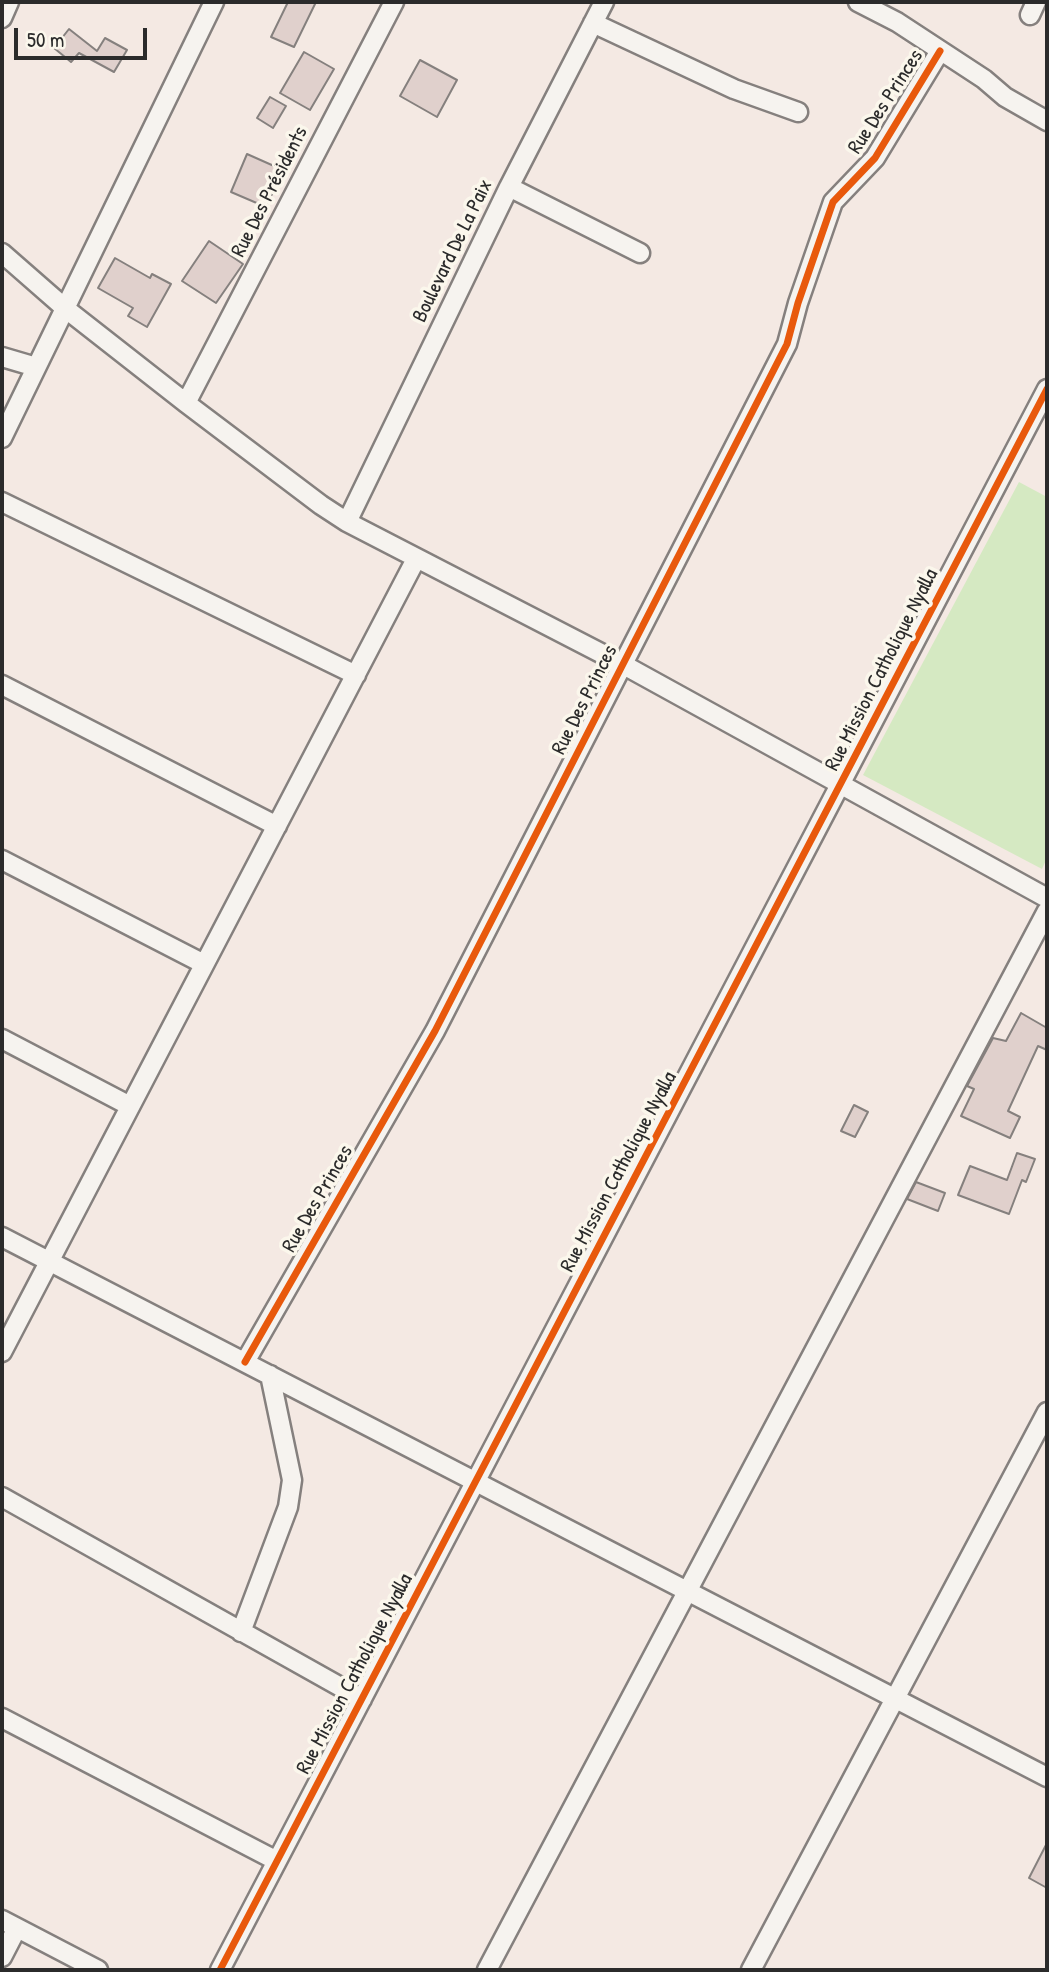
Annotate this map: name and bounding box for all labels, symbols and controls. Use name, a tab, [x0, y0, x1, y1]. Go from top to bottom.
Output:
scale bar	[18, 14, 150, 58]
text: 50 m	[27, 25, 64, 54]
street label: Rue Des Princes	[843, 45, 929, 159]
street label: Rue Des Présidents	[226, 123, 314, 261]
street label: Boulevard De La Paix	[408, 176, 498, 326]
street label: Rue Mission Catholique Nyalla	[820, 565, 944, 775]
street label: Rue Des Princes	[547, 641, 623, 759]
street label: Rue Mission Catholique Nyalla	[555, 1067, 683, 1277]
street label: Rue Des Princes	[277, 1141, 359, 1257]
street label: Rue Mission Catholique Nyalla	[291, 1569, 419, 1779]

